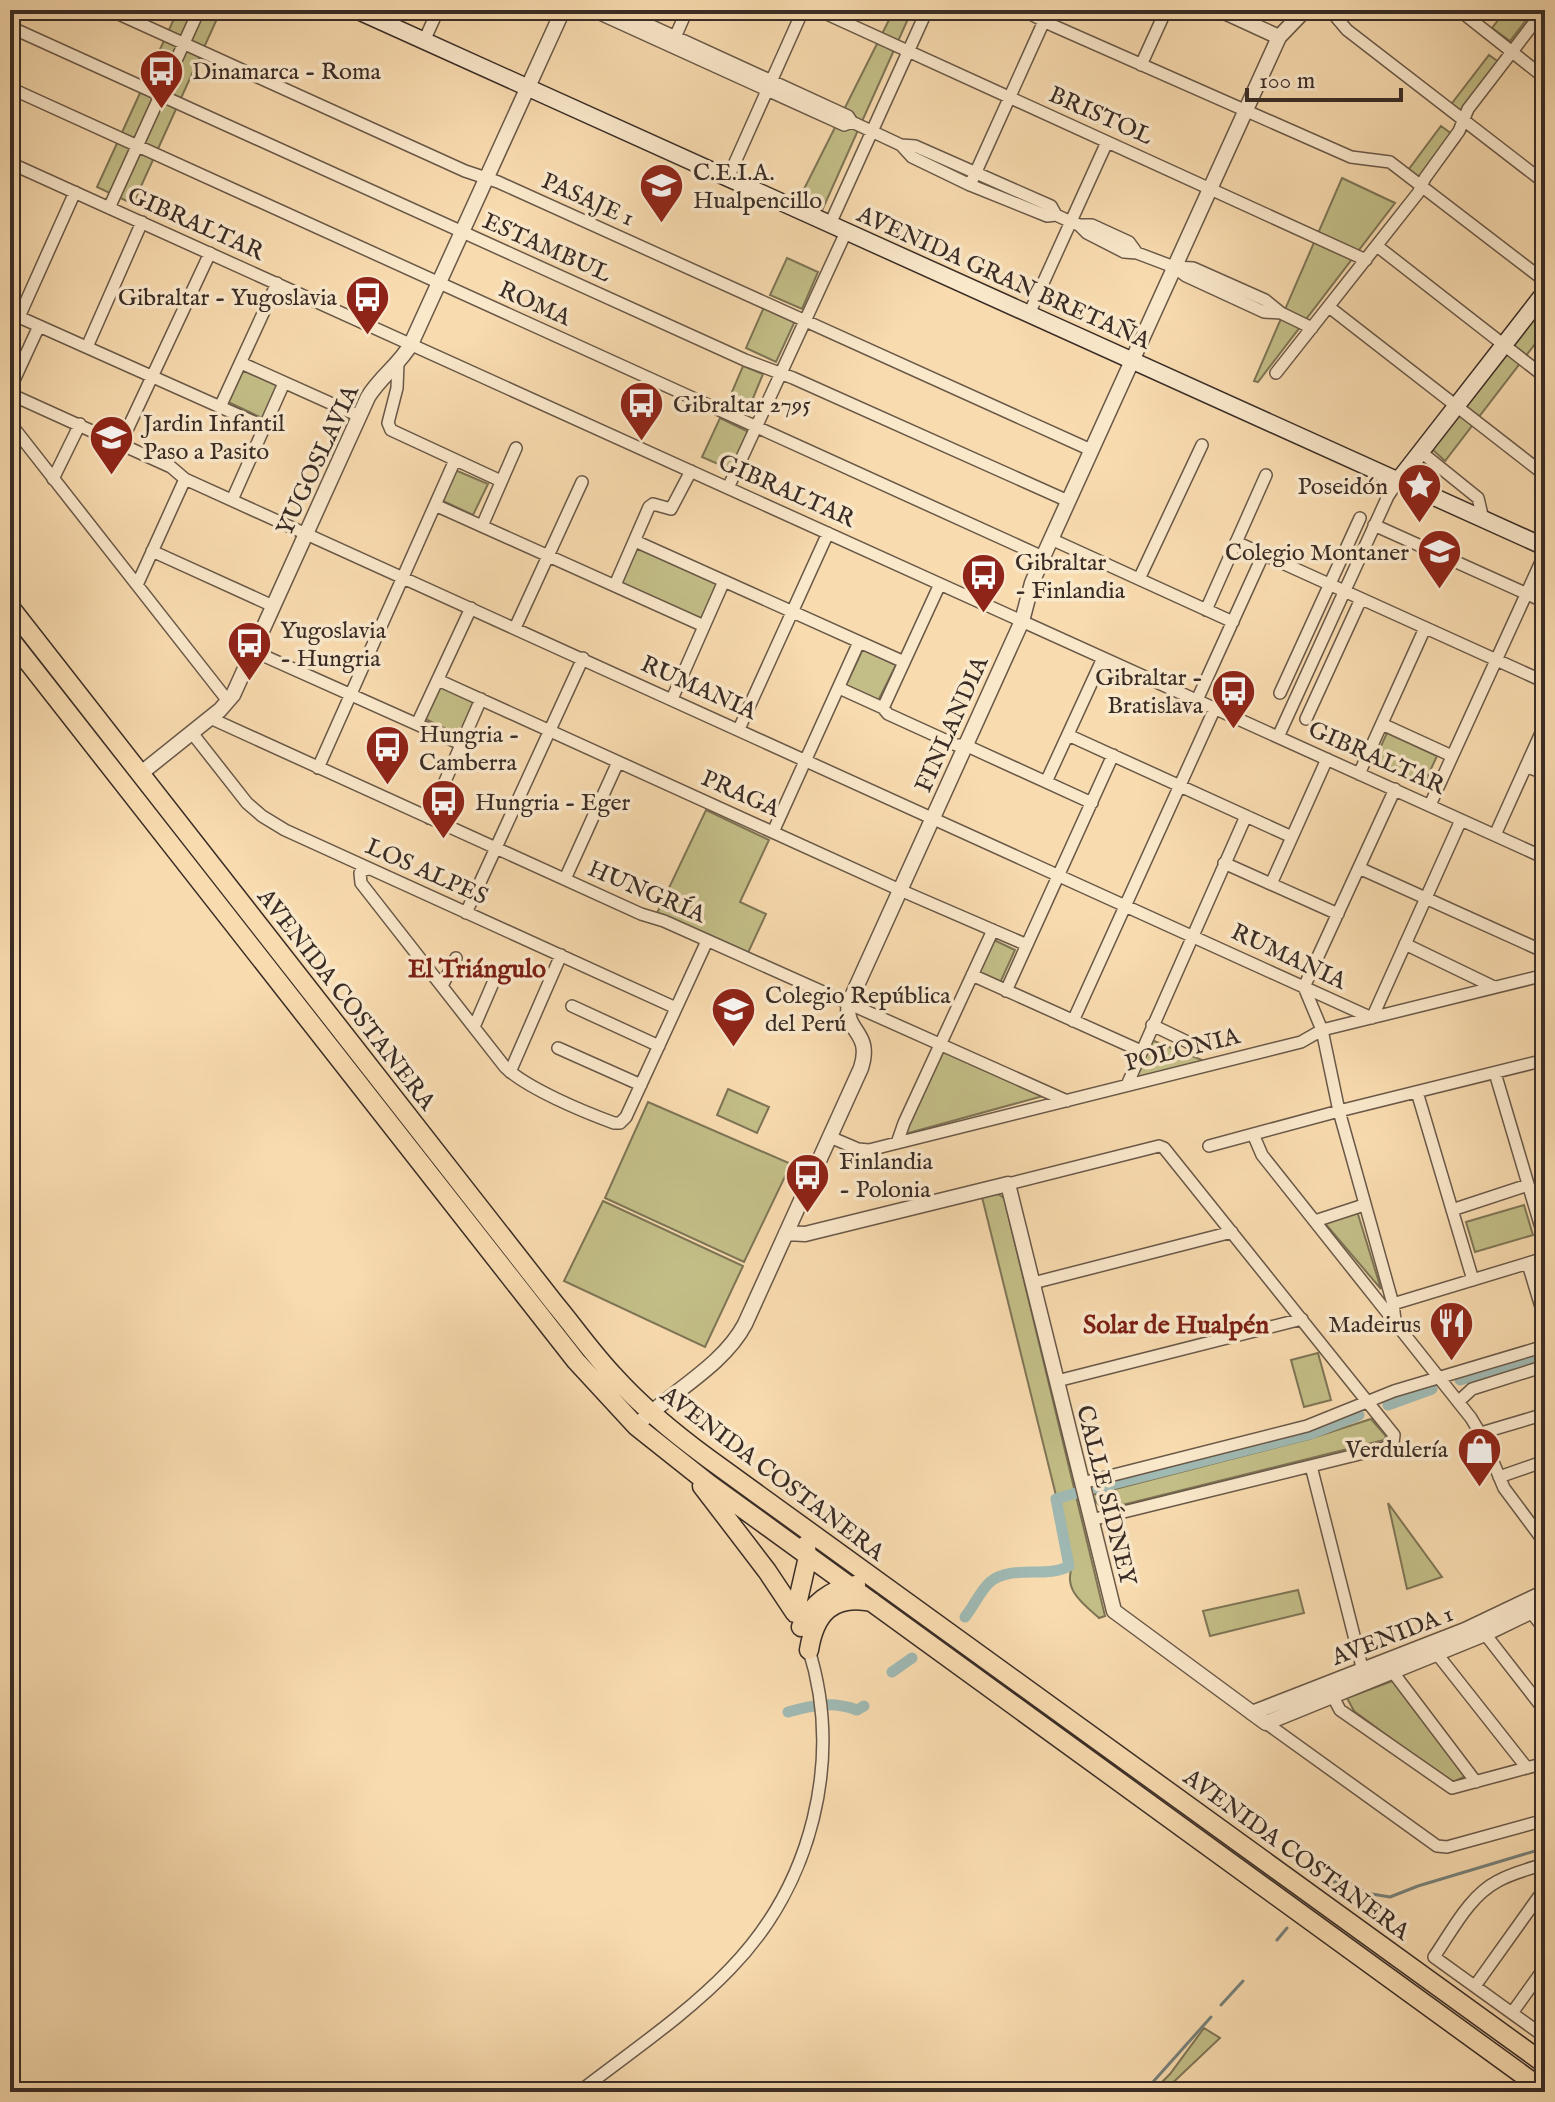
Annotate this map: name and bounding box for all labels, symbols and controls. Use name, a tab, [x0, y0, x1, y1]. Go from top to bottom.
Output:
bus stop icon: Dinamarca - Roma	[137, 47, 185, 110]
scale bar	[1247, 52, 1401, 102]
place label: Dinamarca - Roma	[192, 57, 381, 88]
text: 100 m	[1259, 66, 1315, 97]
street label: BRISTOL	[1044, 80, 1158, 153]
place label: C.E.I.A. Hualpencillo	[693, 158, 822, 217]
school or university icon: C.E.I.A. Hualpencillo	[638, 162, 686, 225]
street label: PASAJE 1	[536, 166, 639, 234]
street label: GIBRALTAR	[122, 180, 270, 269]
street label: AVENIDA GRAN BRETAÑA	[851, 199, 1156, 358]
street label: ESTAMBUL	[477, 206, 616, 291]
bus stop icon: Gibraltar - Yugoslavia	[344, 273, 392, 336]
street label: ROMA	[493, 275, 576, 334]
place label: Gibraltar - Yugoslavia	[118, 283, 338, 314]
street label: YUGOSLAVIA	[270, 380, 367, 541]
bus stop icon: Gibraltar 2795	[618, 380, 666, 443]
place label: Gibraltar 2795	[673, 390, 811, 421]
place label: Jardin Infantil Paso a Pasito	[140, 409, 285, 468]
school or university icon: Jardin Infantil Paso a Pasito	[88, 413, 136, 476]
street label: GIBRALTAR	[713, 447, 861, 536]
place icon: Poseidón	[1395, 462, 1443, 525]
place label: Poseidón	[1297, 472, 1388, 503]
school or university icon: Colegio Montaner	[1416, 528, 1464, 591]
place label: Colegio Montaner	[1225, 538, 1409, 569]
place label: Gibraltar - Finlandia	[1015, 548, 1126, 607]
bus stop icon: Gibraltar - Finlandia	[960, 552, 1008, 615]
place label: Yugoslavia - Hungria	[280, 616, 387, 675]
bus stop icon: Yugoslavia - Hungria	[225, 620, 273, 683]
street label: RUMANIA	[636, 649, 762, 728]
street label: FINLANDIA	[909, 651, 997, 798]
place label: Gibraltar - Bratislava	[1095, 663, 1204, 722]
bus stop icon: Gibraltar - Bratislava	[1210, 667, 1258, 730]
street label: GIBRALTAR	[1303, 714, 1451, 803]
place label: Hungria - Camberra	[419, 720, 520, 779]
bus stop icon: Hungria - Camberra	[364, 724, 412, 787]
street label: PRAGA	[696, 763, 785, 826]
bus stop icon: Hungria - Eger	[420, 778, 468, 841]
place label: Hungria - Eger	[475, 788, 630, 819]
street label: LOS ALPES	[360, 832, 492, 913]
street label: HUNGRÍA	[583, 854, 711, 931]
street label: AVENIDA COSTANERA	[249, 882, 443, 1118]
street label: RUMANIA	[1226, 917, 1352, 998]
district label: El Triángulo	[408, 953, 546, 986]
place label: Colegio República del Perú	[765, 981, 951, 1040]
school or university icon: Colegio República del Perú	[710, 985, 758, 1048]
street label: POLONIA	[1122, 1021, 1244, 1080]
place label: Finlandia - Polonia	[839, 1147, 933, 1206]
bus stop icon: Finlandia - Polonia	[784, 1151, 832, 1214]
restaurant icon: Madeirus	[1428, 1300, 1476, 1363]
district label: Solar de Hualpén	[1083, 1309, 1269, 1342]
place label: Madeirus	[1328, 1310, 1421, 1341]
street label: AVENIDA COSTANERA	[653, 1379, 891, 1569]
street label: CALLE SÍDNEY	[1068, 1402, 1143, 1590]
shop icon: Verdulería	[1455, 1425, 1503, 1488]
place label: Verdulería	[1344, 1435, 1449, 1466]
street label: AVENIDA 1	[1326, 1599, 1458, 1674]
street label: AVENIDA COSTANERA	[1176, 1762, 1416, 1948]

